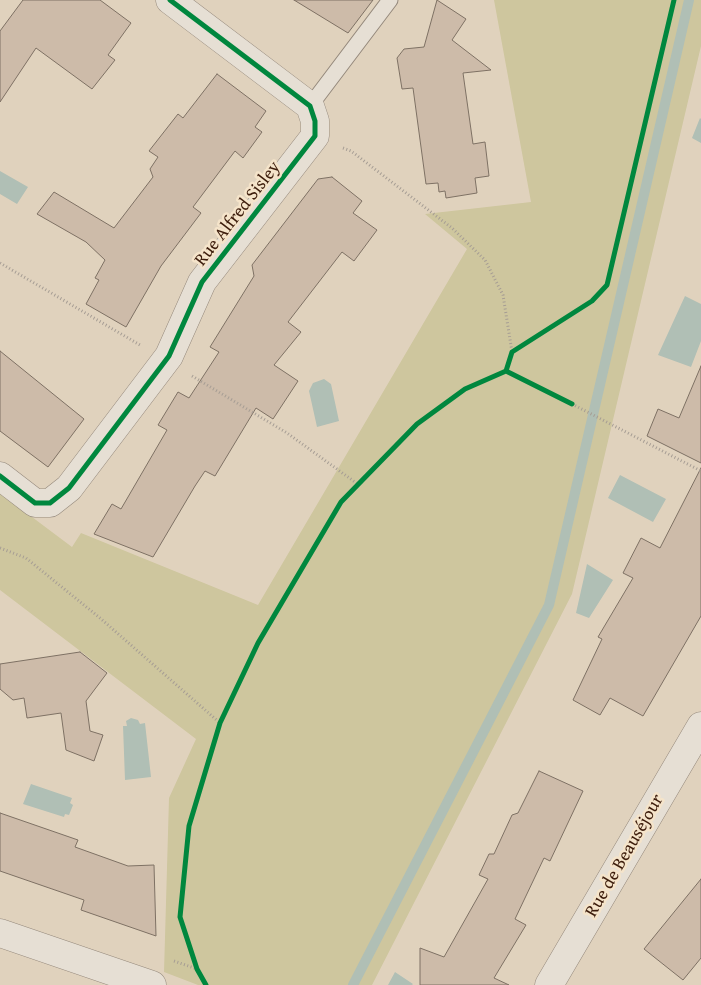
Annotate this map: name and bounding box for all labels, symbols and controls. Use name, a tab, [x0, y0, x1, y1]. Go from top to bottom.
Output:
street label: Rue Alfred Sisley	[190, 157, 286, 271]
street label: Rue de Beauséjour	[581, 791, 669, 921]

